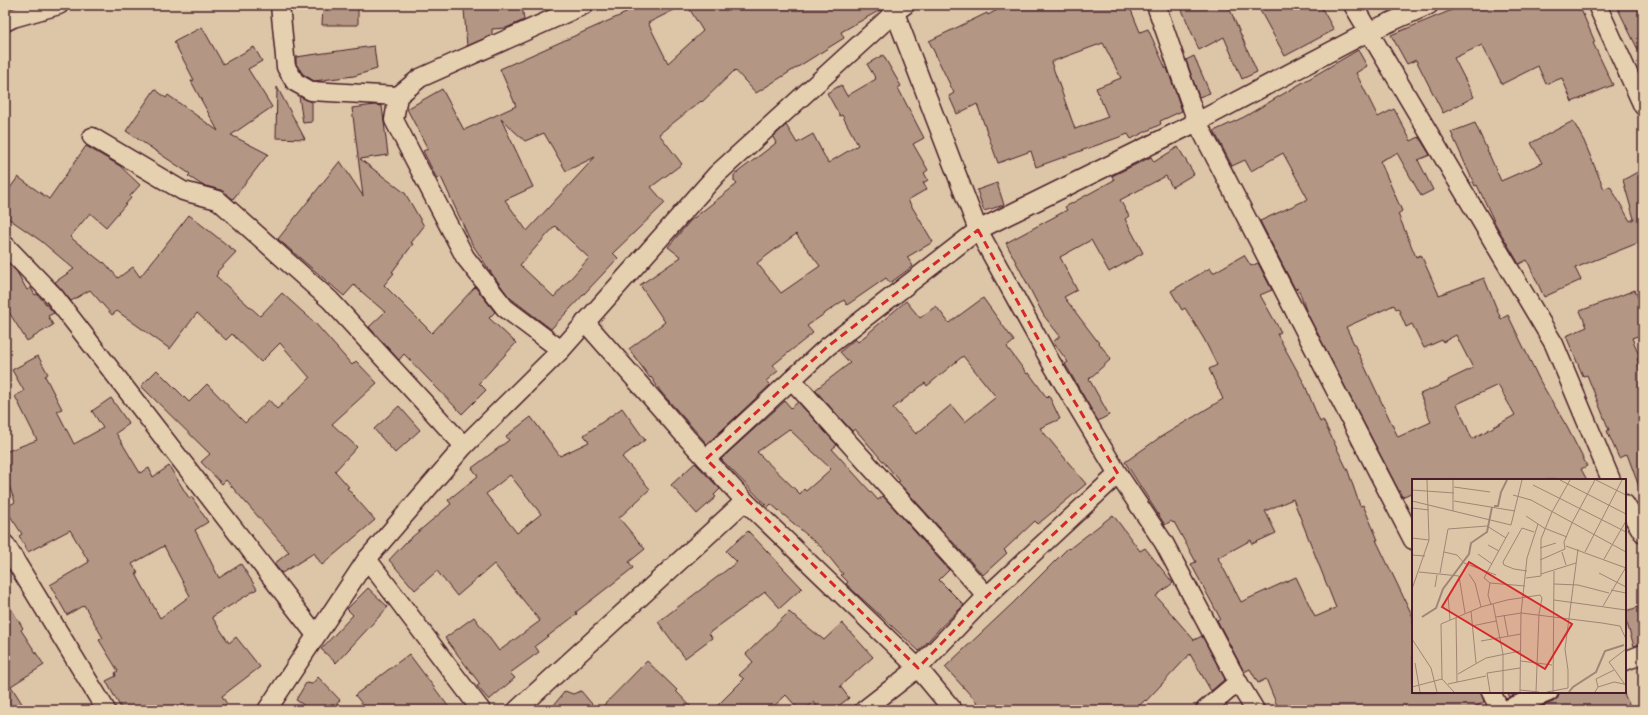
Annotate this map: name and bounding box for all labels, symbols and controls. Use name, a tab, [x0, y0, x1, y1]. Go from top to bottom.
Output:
inset map	[1412, 479, 1626, 693]

